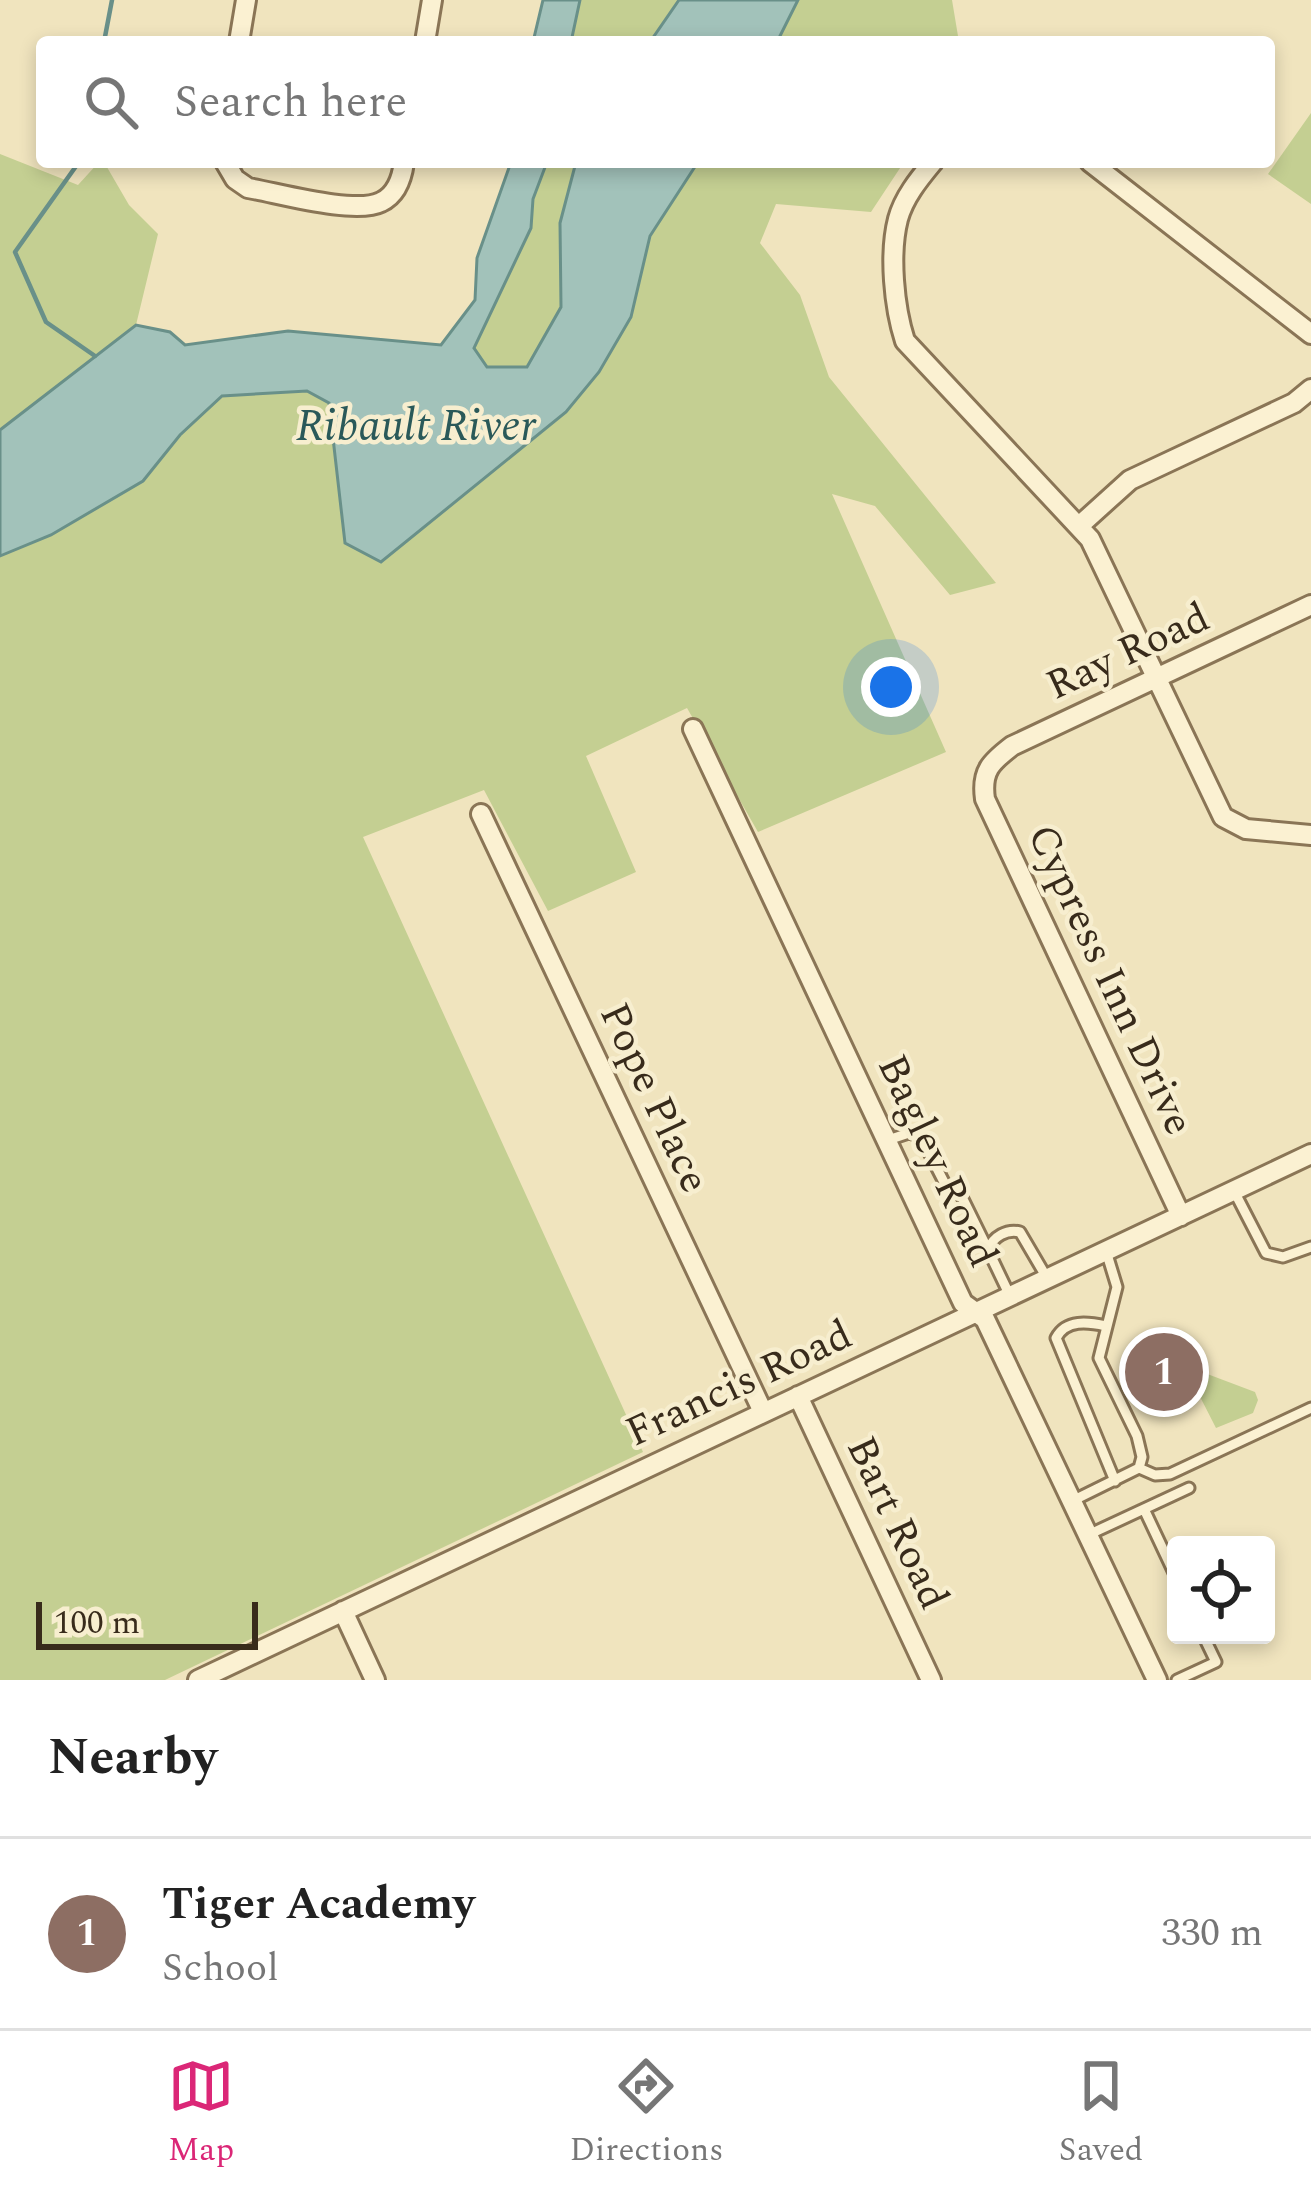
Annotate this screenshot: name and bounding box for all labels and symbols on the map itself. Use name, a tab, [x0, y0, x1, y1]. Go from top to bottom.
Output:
water label: Ribault River	[296, 392, 537, 461]
street label: Ray Road	[1036, 587, 1220, 717]
your location	[861, 657, 921, 717]
street label: Cypress Inn Drive	[1010, 814, 1210, 1146]
street label: Pope Place	[582, 992, 726, 1204]
street label: Bagley Road	[860, 1044, 1014, 1278]
street label: Francis Road	[615, 1304, 863, 1464]
pin: 1	[1125, 1327, 1203, 1417]
street label: Bart Road	[829, 1426, 965, 1620]
scale bar	[36, 1596, 258, 1649]

